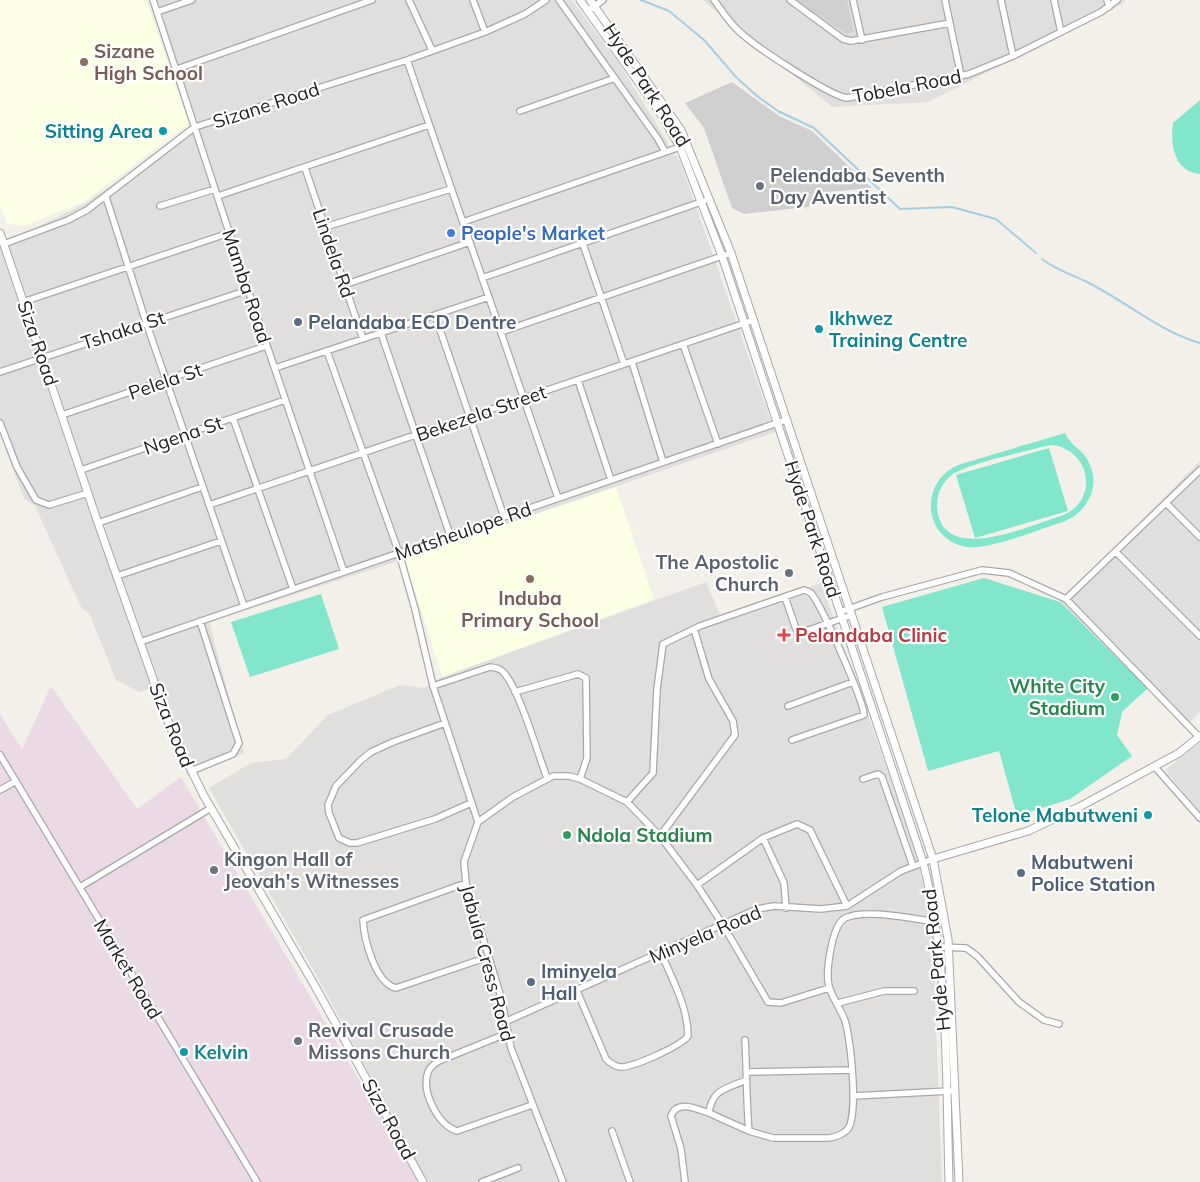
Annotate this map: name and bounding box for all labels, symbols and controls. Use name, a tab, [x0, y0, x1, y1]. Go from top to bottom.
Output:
street label: Hyde Park Road	[598, 19, 696, 151]
place label: Sizane High School	[94, 39, 203, 85]
marker: Sizane High School	[78, 56, 90, 68]
street label: Tobela Road	[851, 64, 963, 108]
street label: Sizane Road	[210, 77, 322, 133]
place label: Sitting Area	[45, 119, 153, 143]
marker: Sitting Area	[157, 125, 169, 137]
place label: Pelendaba Seventh Day Aventist	[770, 163, 945, 209]
marker: Pelendaba Seventh Day Aventist	[754, 180, 766, 192]
street label: Lindela Rd	[308, 205, 360, 301]
place label: People's Market	[461, 221, 605, 245]
street label: Mamba Road	[217, 226, 277, 346]
marker: People's Market	[445, 227, 457, 239]
street label: Siza Road	[12, 297, 64, 389]
street label: Tshaka St	[78, 305, 168, 355]
place label: Ikhwez Training Centre	[829, 306, 967, 352]
place label: Pelandaba ECD Dentre	[308, 310, 516, 334]
marker: Pelandaba ECD Dentre	[292, 316, 304, 328]
marker: Ikhwez Training Centre	[813, 323, 825, 335]
street label: Pelela St	[125, 357, 205, 405]
street label: Bekezela Street	[413, 379, 550, 447]
street label: Ngena St	[140, 410, 226, 460]
street label: Hyde Park Road	[780, 457, 846, 601]
street label: Matsheulope Rd	[392, 496, 534, 566]
place label: The Apostolic Church	[656, 550, 779, 596]
marker: The Apostolic Church	[783, 567, 795, 579]
marker: Induba Primary School	[524, 573, 536, 585]
place label: Induba Primary School	[461, 586, 599, 632]
place label: Pelandaba Clinic	[795, 623, 947, 647]
marker: Pelandaba Clinic	[777, 628, 791, 642]
place label: White City Stadium	[1009, 674, 1106, 720]
street label: Siza Road	[144, 679, 200, 771]
marker: White City Stadium	[1109, 691, 1121, 703]
place label: Telone Mabutweni	[972, 803, 1138, 827]
marker: Telone Mabutweni	[1142, 809, 1154, 821]
place label: Ndola Stadium	[577, 823, 713, 847]
marker: Ndola Stadium	[561, 829, 573, 841]
place label: Kingon Hall of Jeovah's Witnesses	[224, 847, 399, 893]
place label: Mabutweni Police Station	[1031, 850, 1155, 896]
marker: Kingon Hall of Jeovah's Witnesses	[208, 864, 220, 876]
marker: Mabutweni Police Station	[1015, 867, 1027, 879]
street label: Jabula Cress Road	[456, 882, 520, 1044]
street label: Hyde Park Road	[917, 888, 955, 1032]
street label: Minyela Road	[645, 900, 765, 968]
street label: Market Road	[89, 915, 167, 1023]
place label: Iminyela Hall	[541, 959, 617, 1005]
marker: Iminyela Hall	[525, 976, 537, 988]
place label: Revival Crusade Missons Church	[308, 1018, 454, 1064]
marker: Revival Crusade Missons Church	[292, 1035, 304, 1047]
place label: Kelvin	[194, 1040, 249, 1064]
marker: Kelvin	[178, 1046, 190, 1058]
street label: Siza Road	[357, 1074, 421, 1164]

